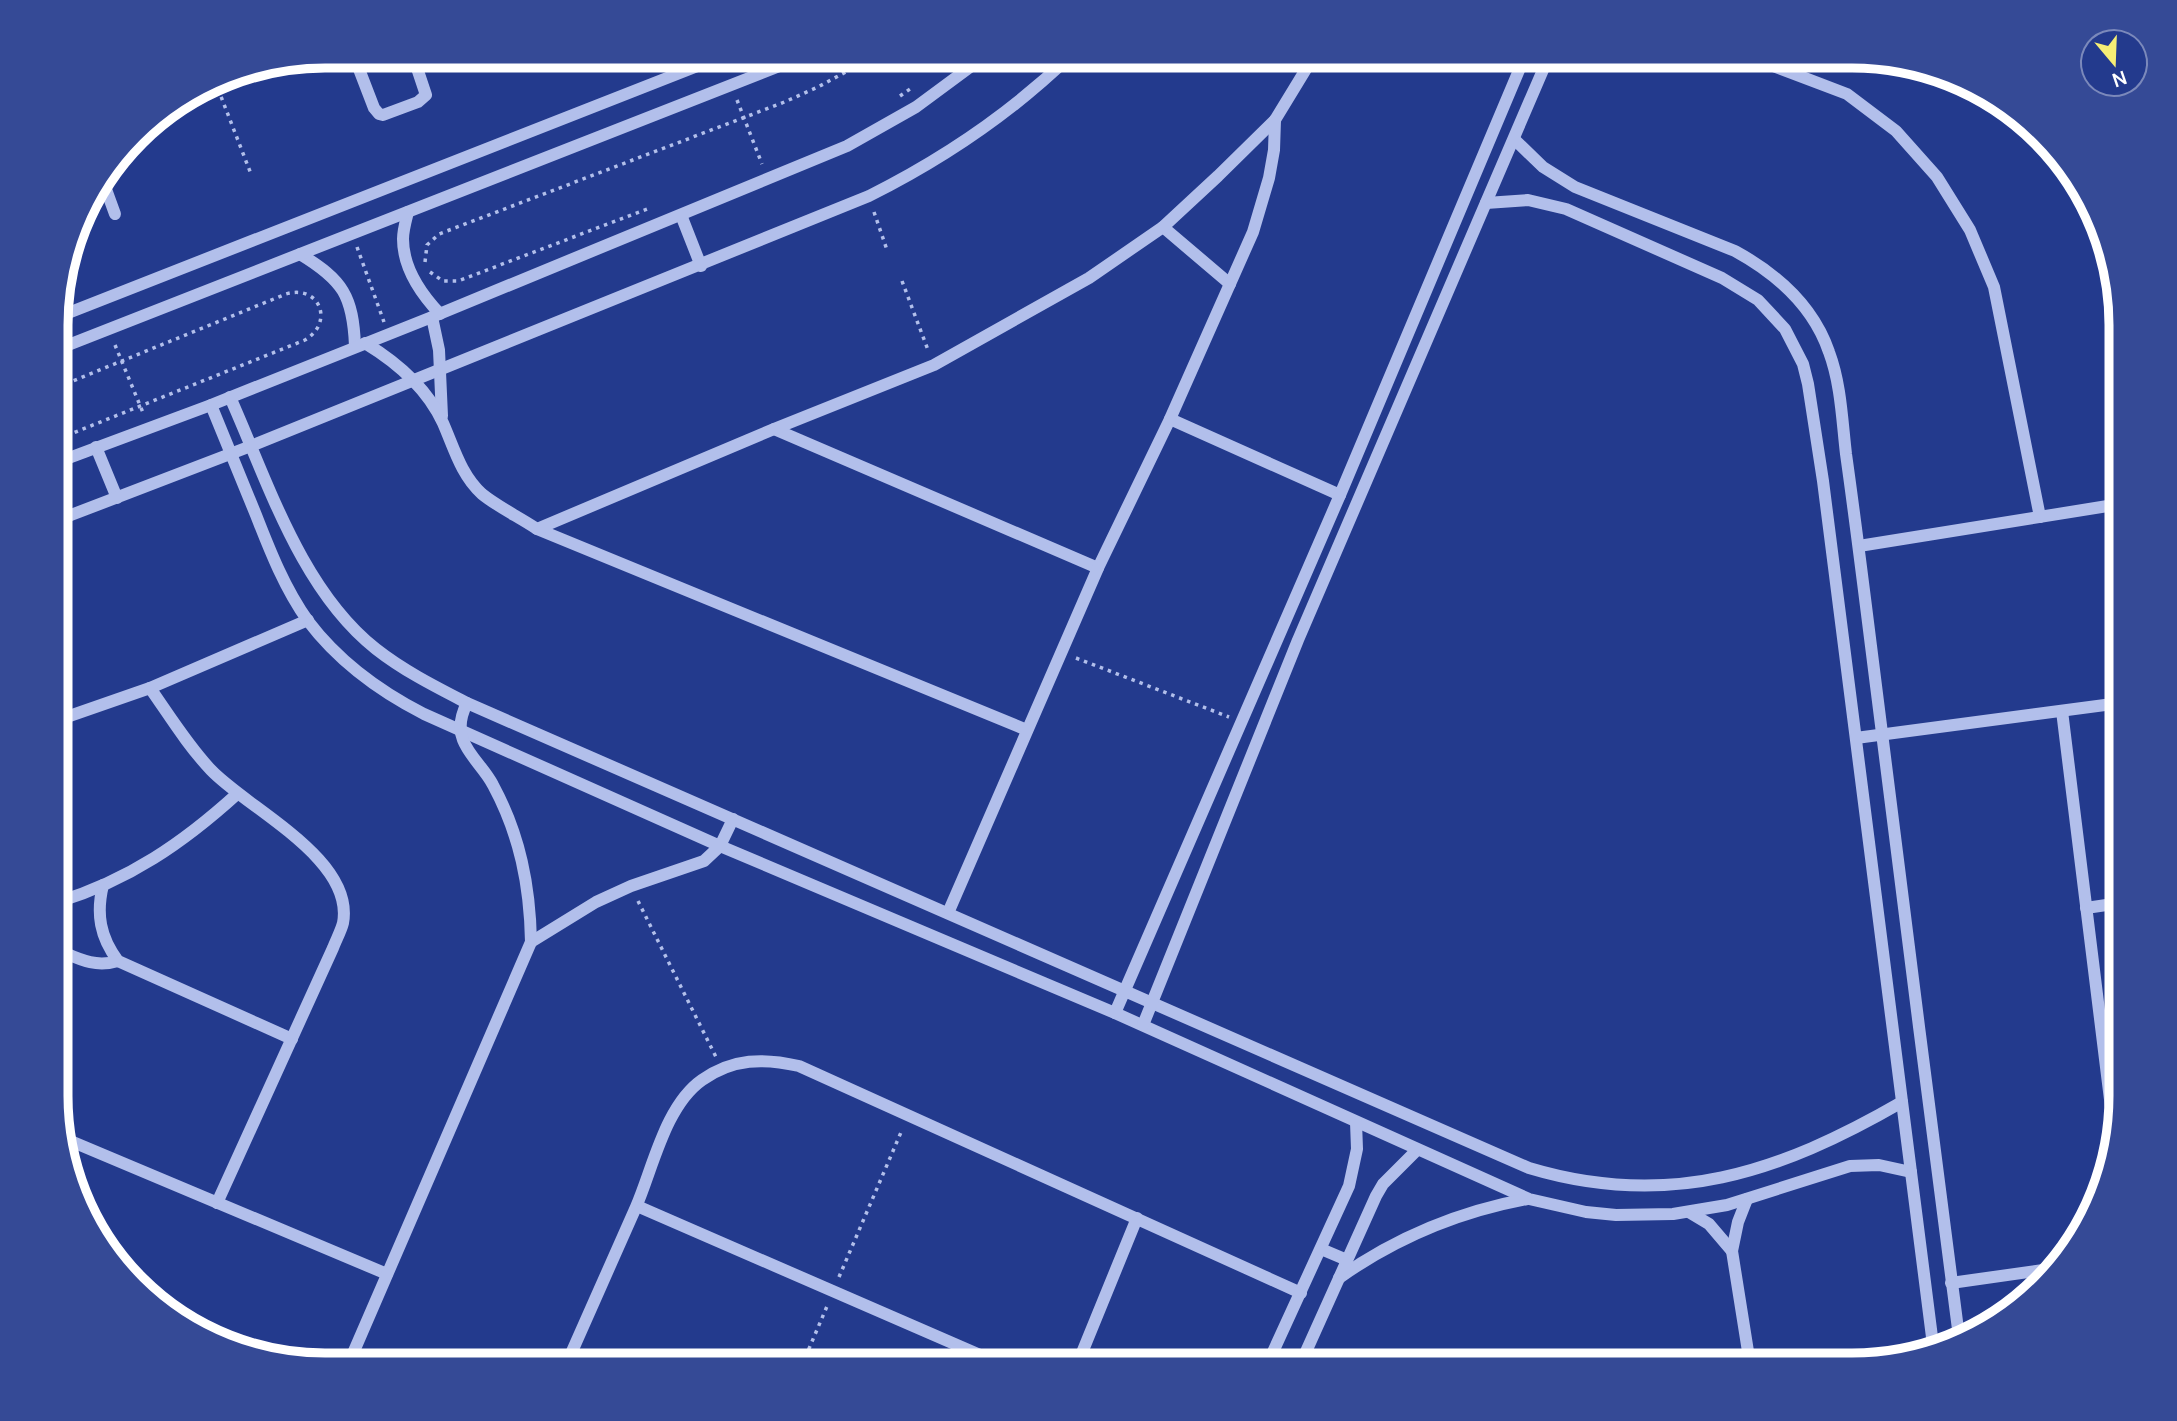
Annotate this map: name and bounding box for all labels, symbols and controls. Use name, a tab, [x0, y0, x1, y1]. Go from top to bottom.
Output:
north arrow	[2079, 28, 2149, 98]
text: N	[2109, 65, 2130, 94]

